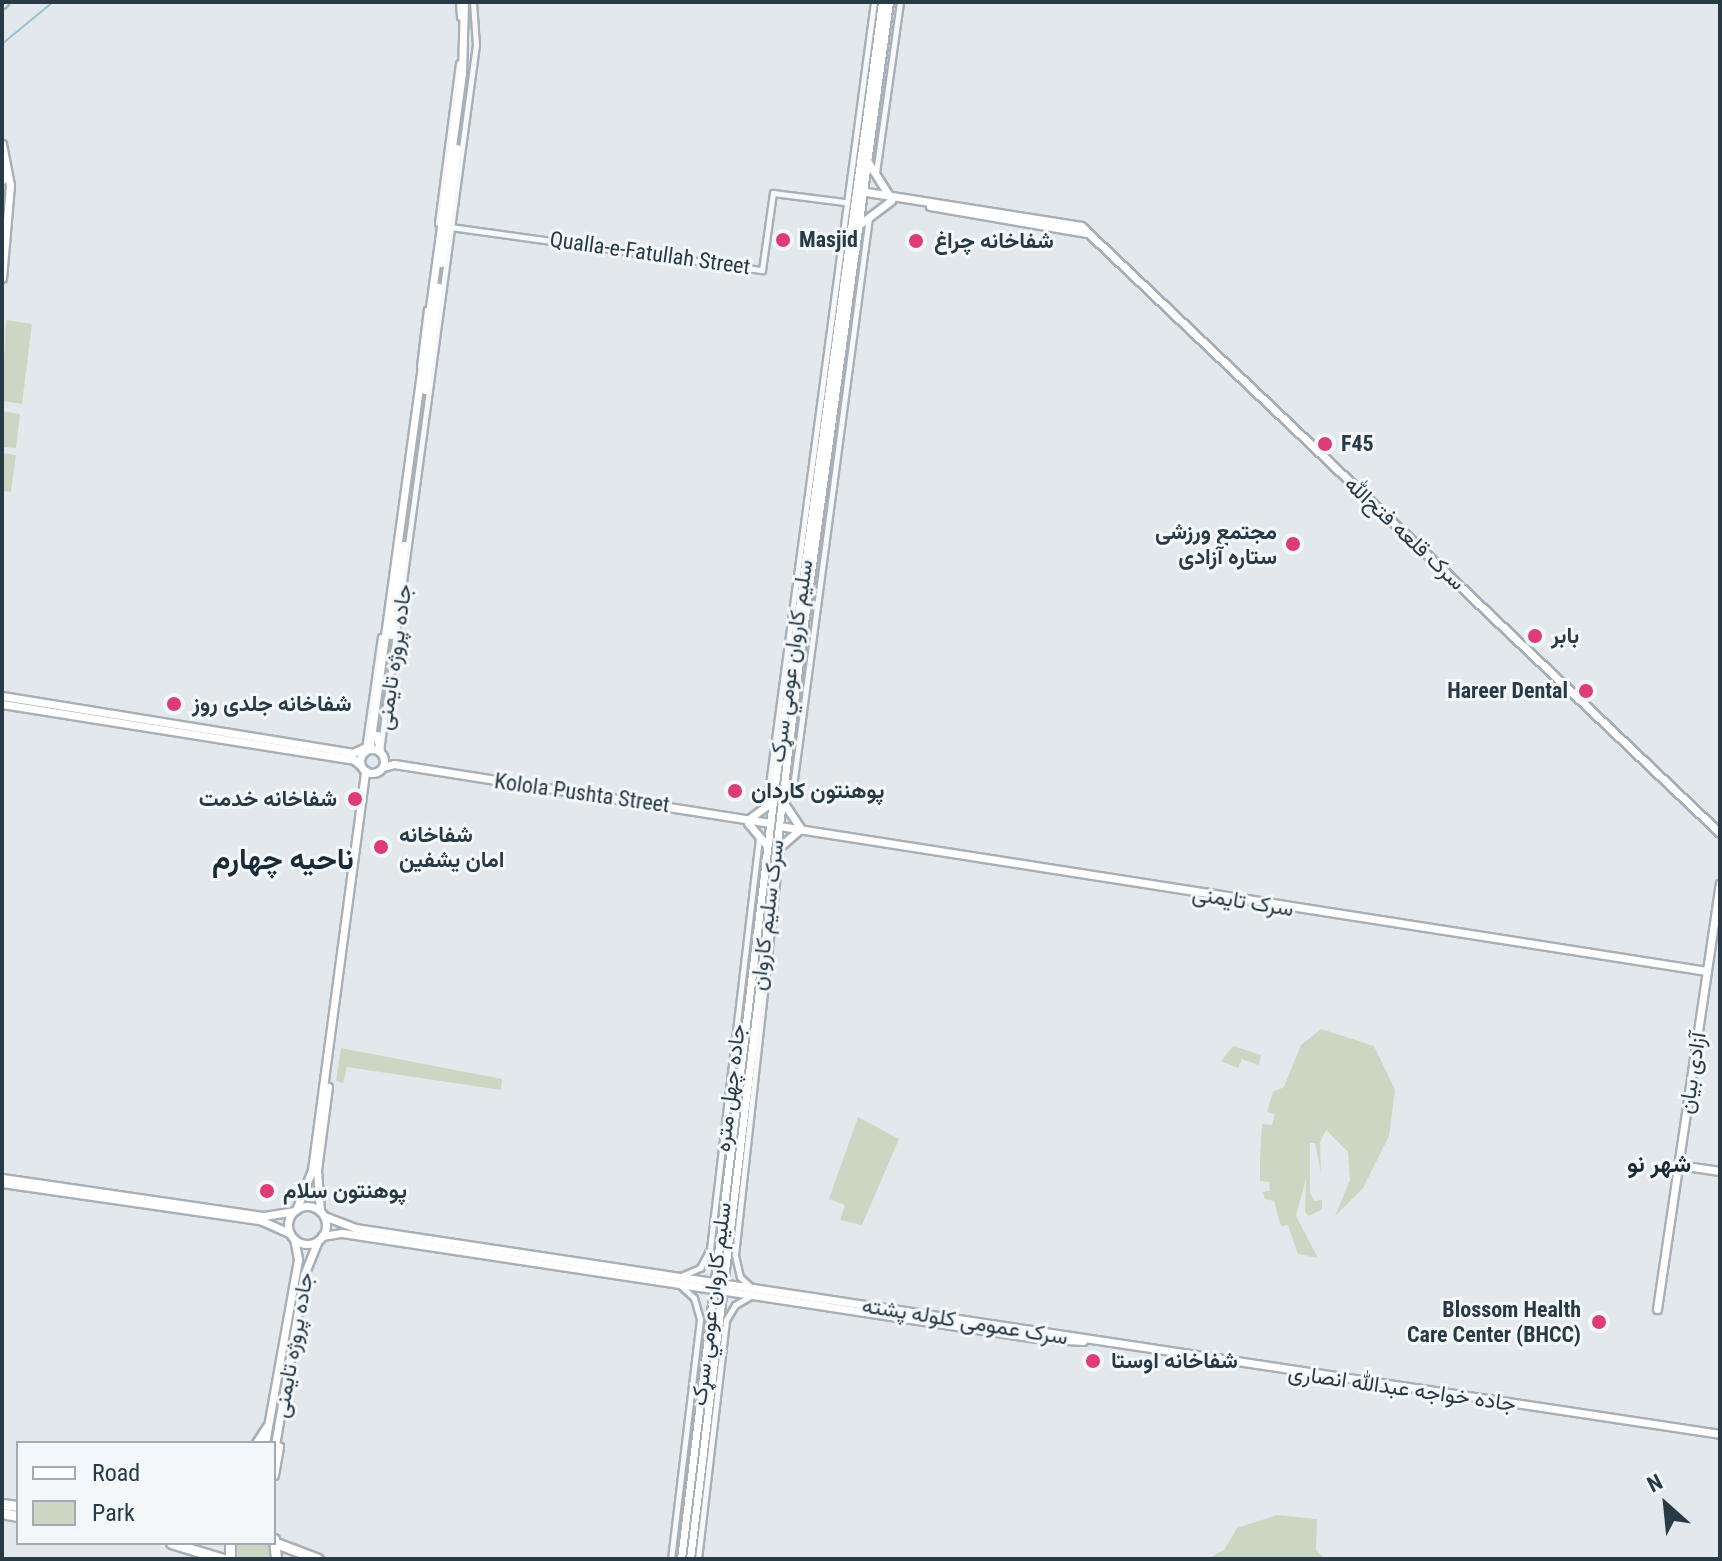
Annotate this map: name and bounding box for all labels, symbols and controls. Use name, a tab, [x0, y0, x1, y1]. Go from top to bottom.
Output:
street label: Qualla-e-Fatullah Street	[548, 226, 752, 280]
place label: Masjid	[799, 227, 858, 253]
place label: شفاخانه چراغ	[934, 228, 1054, 254]
marker: شفاخانه چراغ	[905, 230, 927, 252]
marker: Masjid	[774, 231, 792, 249]
place label: F45	[1341, 431, 1374, 457]
marker: F45	[1316, 435, 1334, 453]
street label: سرک قلعه فتح‌الله	[1339, 470, 1471, 596]
place label: مجتمع ورزشی ستاره آزادی	[1155, 518, 1277, 570]
marker: مجتمع ورزشی ستاره آزادی	[1284, 535, 1302, 553]
street label: سلیم کاروان عومي سړک	[764, 558, 818, 764]
street label: جاده پروژه تایمنی	[371, 582, 417, 732]
place label: بابر	[1551, 623, 1579, 649]
marker: بابر	[1526, 627, 1544, 645]
place label: Hareer Dental	[1447, 678, 1568, 704]
marker: Hareer Dental	[1575, 680, 1597, 702]
place label: شفاخانه جلدی روز	[192, 691, 351, 717]
marker: شفاخانه جلدی روز	[163, 693, 185, 715]
street label: Kolola Pushta Street	[493, 768, 671, 818]
place label: پوهنتون کاردان	[751, 778, 885, 804]
marker: پوهنتون کاردان	[726, 782, 744, 800]
place label: شفاخانه خدمت	[199, 786, 337, 812]
marker: شفاخانه خدمت	[344, 788, 366, 810]
place label: شفاخانه امان یشفین	[399, 821, 504, 872]
marker: شفاخانه امان یشفین	[370, 836, 392, 858]
street label: سرک سلیم کاروان	[745, 838, 789, 992]
district label: ناحیه چهارم	[212, 841, 354, 877]
street label: سرک تایمنی	[1190, 880, 1296, 922]
street label: جاده چهل متره	[709, 1023, 751, 1153]
street label: آزادی بیان	[1673, 1030, 1711, 1116]
district label: شهر نو	[1627, 1151, 1691, 1179]
place label: پوهنتون سلام	[283, 1178, 407, 1204]
marker: پوهنتون سلام	[258, 1182, 276, 1200]
street label: سلیم کاروان عومي سړک	[685, 1201, 737, 1407]
street label: جاده پروژه تایمنی	[267, 1270, 319, 1420]
street label: سرک عمومی کلوله پشته	[860, 1292, 1070, 1350]
place label: Blossom Health Care Center (BHCC)	[1407, 1296, 1581, 1348]
marker: Blossom Health Care Center (BHCC)	[1588, 1311, 1610, 1333]
place label: شفاخانه اوستا	[1111, 1348, 1238, 1374]
marker: شفاخانه اوستا	[1082, 1350, 1104, 1372]
street label: جاده خواجه عبدالله انصاری	[1286, 1359, 1518, 1417]
legend	[16, 1441, 276, 1545]
text: Road	[92, 1459, 140, 1487]
north arrow	[1626, 1465, 1706, 1545]
text: N	[1643, 1469, 1667, 1497]
text: Park	[92, 1499, 135, 1527]

